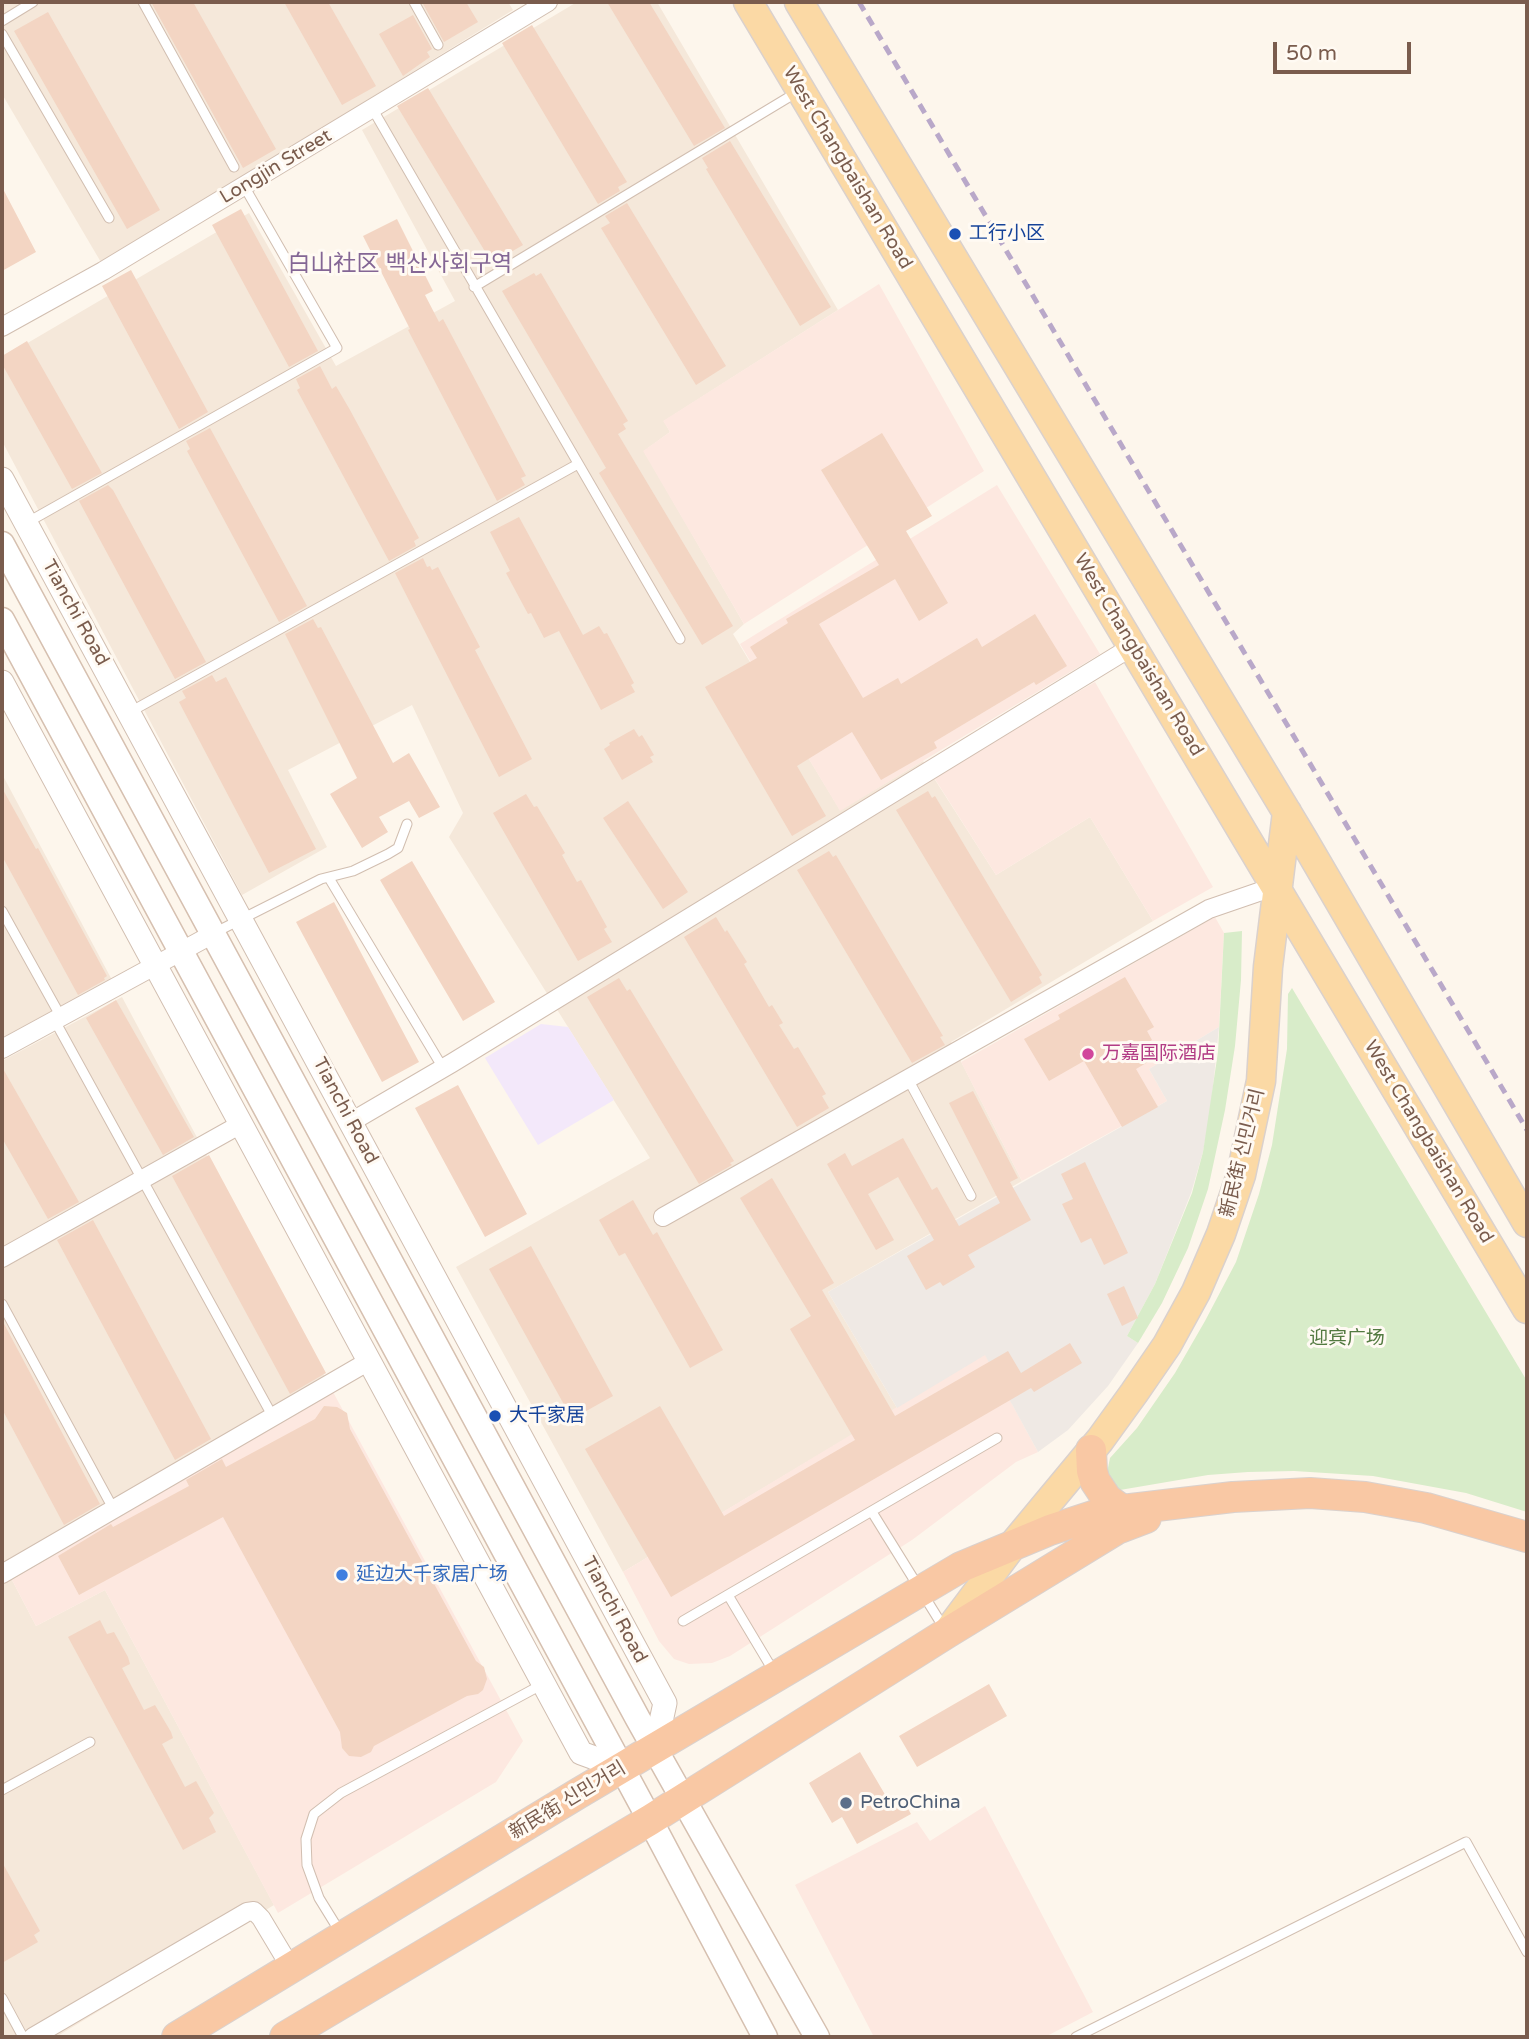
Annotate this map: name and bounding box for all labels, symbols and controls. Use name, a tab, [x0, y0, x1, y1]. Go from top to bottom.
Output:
scale bar	[1277, 28, 1415, 72]
text: 50 m	[1286, 41, 1337, 66]
street label: West Changbaishan Road	[777, 63, 917, 273]
street label: Longjin Street	[216, 125, 336, 209]
place label: 工行小区	[969, 223, 1045, 245]
marker: 工行小区	[947, 226, 963, 242]
district label: 白山社区 백산사회구역	[288, 251, 512, 279]
street label: West Changbaishan Road	[1068, 550, 1208, 760]
street label: Tianchi Road	[37, 556, 113, 670]
street label: West Changbaishan Road	[1358, 1037, 1498, 1247]
place label: 万嘉国际酒店	[1102, 1043, 1216, 1065]
marker: 万嘉国际酒店	[1080, 1046, 1096, 1062]
street label: Tianchi Road	[307, 1054, 383, 1168]
street label: 新民街 신민거리	[1216, 1086, 1270, 1220]
park label: 迎宾广场	[1309, 1328, 1385, 1350]
place label: 大千家居	[509, 1405, 585, 1427]
marker: 大千家居	[487, 1408, 503, 1424]
street label: Tianchi Road	[576, 1553, 652, 1667]
place label: 延边大千家居广场	[356, 1564, 508, 1586]
marker: 延边大千家居广场	[334, 1567, 350, 1583]
street label: 新民街 신민거리	[506, 1757, 630, 1845]
place label: PetroChina	[860, 1792, 961, 1814]
marker: PetroChina	[838, 1795, 854, 1811]

